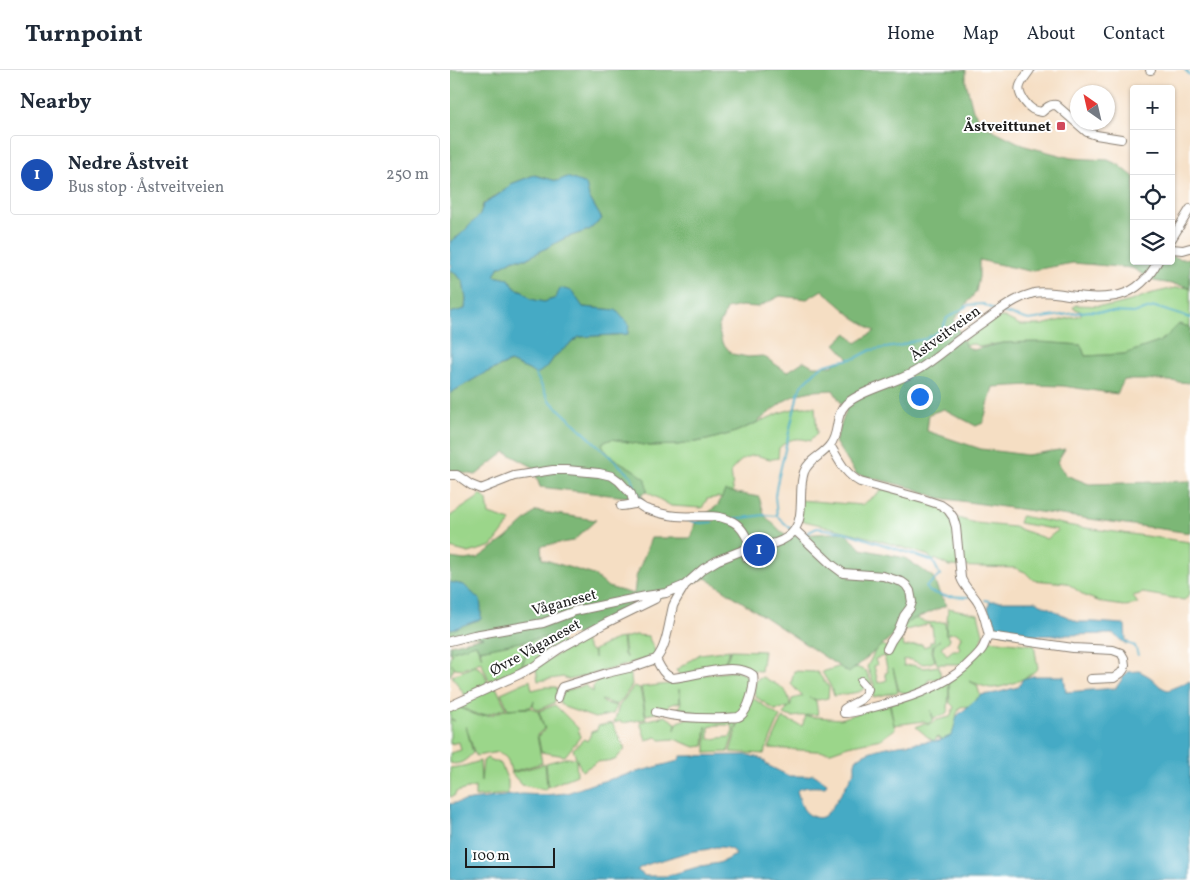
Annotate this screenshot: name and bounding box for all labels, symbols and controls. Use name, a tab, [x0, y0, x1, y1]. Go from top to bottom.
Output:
text: Turnpoint	[25, 18, 143, 52]
text: Home	[887, 22, 935, 47]
text: Map	[963, 22, 999, 47]
text: About	[1027, 22, 1075, 47]
text: Contact	[1103, 22, 1165, 47]
north arrow	[1070, 85, 1115, 130]
map controls	[1130, 85, 1175, 265]
button: +	[1130, 85, 1175, 130]
text: Nearby	[20, 88, 91, 117]
place label: Åstveittunet	[964, 117, 1051, 138]
marker: Åstveittunet	[1055, 120, 1067, 132]
button: −	[1130, 130, 1175, 175]
text: Nedre Åstveit	[68, 151, 189, 177]
text: 1	[34, 164, 40, 186]
text: 250 m	[386, 164, 429, 186]
button: locate	[1130, 175, 1175, 220]
text: Bus stop · Åstveitveien	[68, 177, 224, 199]
button: layers	[1130, 220, 1175, 265]
street label: Åstveitveien	[906, 301, 985, 367]
your location	[907, 384, 933, 410]
pin: 1	[743, 531, 775, 569]
street label: Våganeset	[530, 585, 599, 622]
street label: Øvre Våganeset	[486, 615, 585, 682]
scale bar	[465, 845, 555, 868]
text: 100 m	[472, 847, 510, 866]

